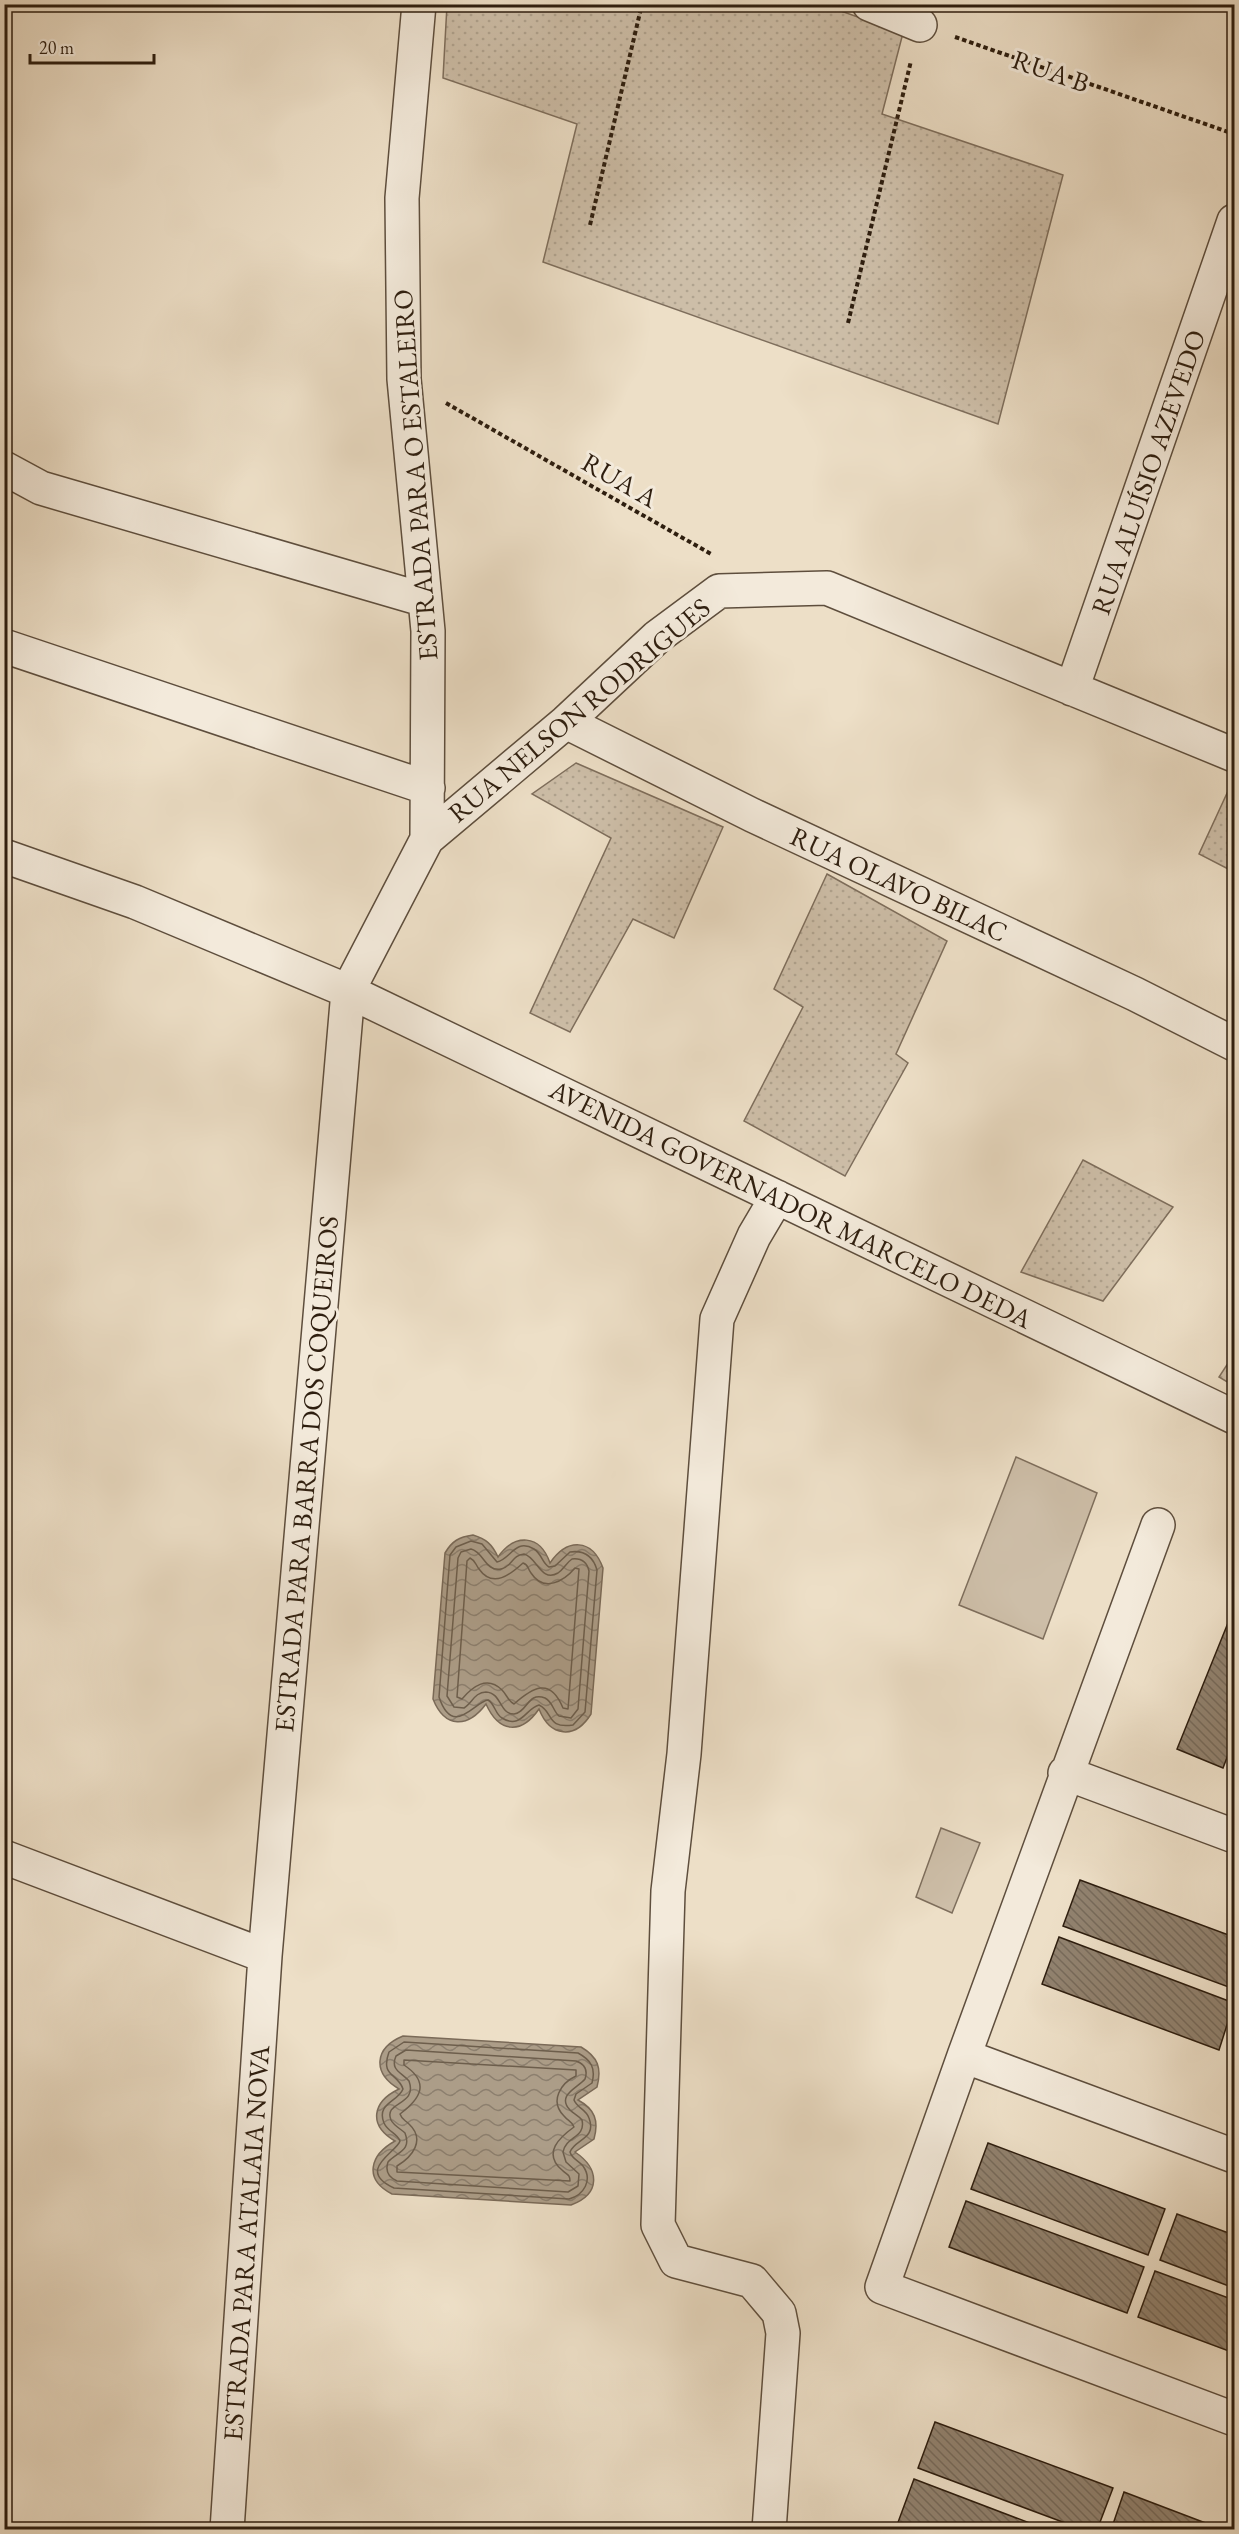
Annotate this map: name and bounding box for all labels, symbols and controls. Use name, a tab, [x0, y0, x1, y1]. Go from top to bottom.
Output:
scale bar	[30, 27, 154, 65]
text: 20 m	[39, 36, 74, 59]
street label: RUA B	[1008, 42, 1094, 100]
street label: ESTRADA PARA O ESTALEIRO	[385, 288, 445, 662]
street label: RUA ALUÍSIO AZEVEDO	[1083, 325, 1213, 619]
street label: RUA A	[576, 444, 665, 516]
street label: RUA NELSON RODRIGUES	[441, 590, 717, 830]
street label: RUA OLAVO BILAC	[785, 818, 1013, 950]
street label: AVENIDA GOVERNADOR MARCELO DEDA	[543, 1071, 1038, 1337]
street label: ESTRADA PARA BARRA DOS COQUEIROS	[266, 1214, 346, 1734]
street label: ESTRADA PARA ATALAIA NOVA	[215, 2044, 277, 2442]

